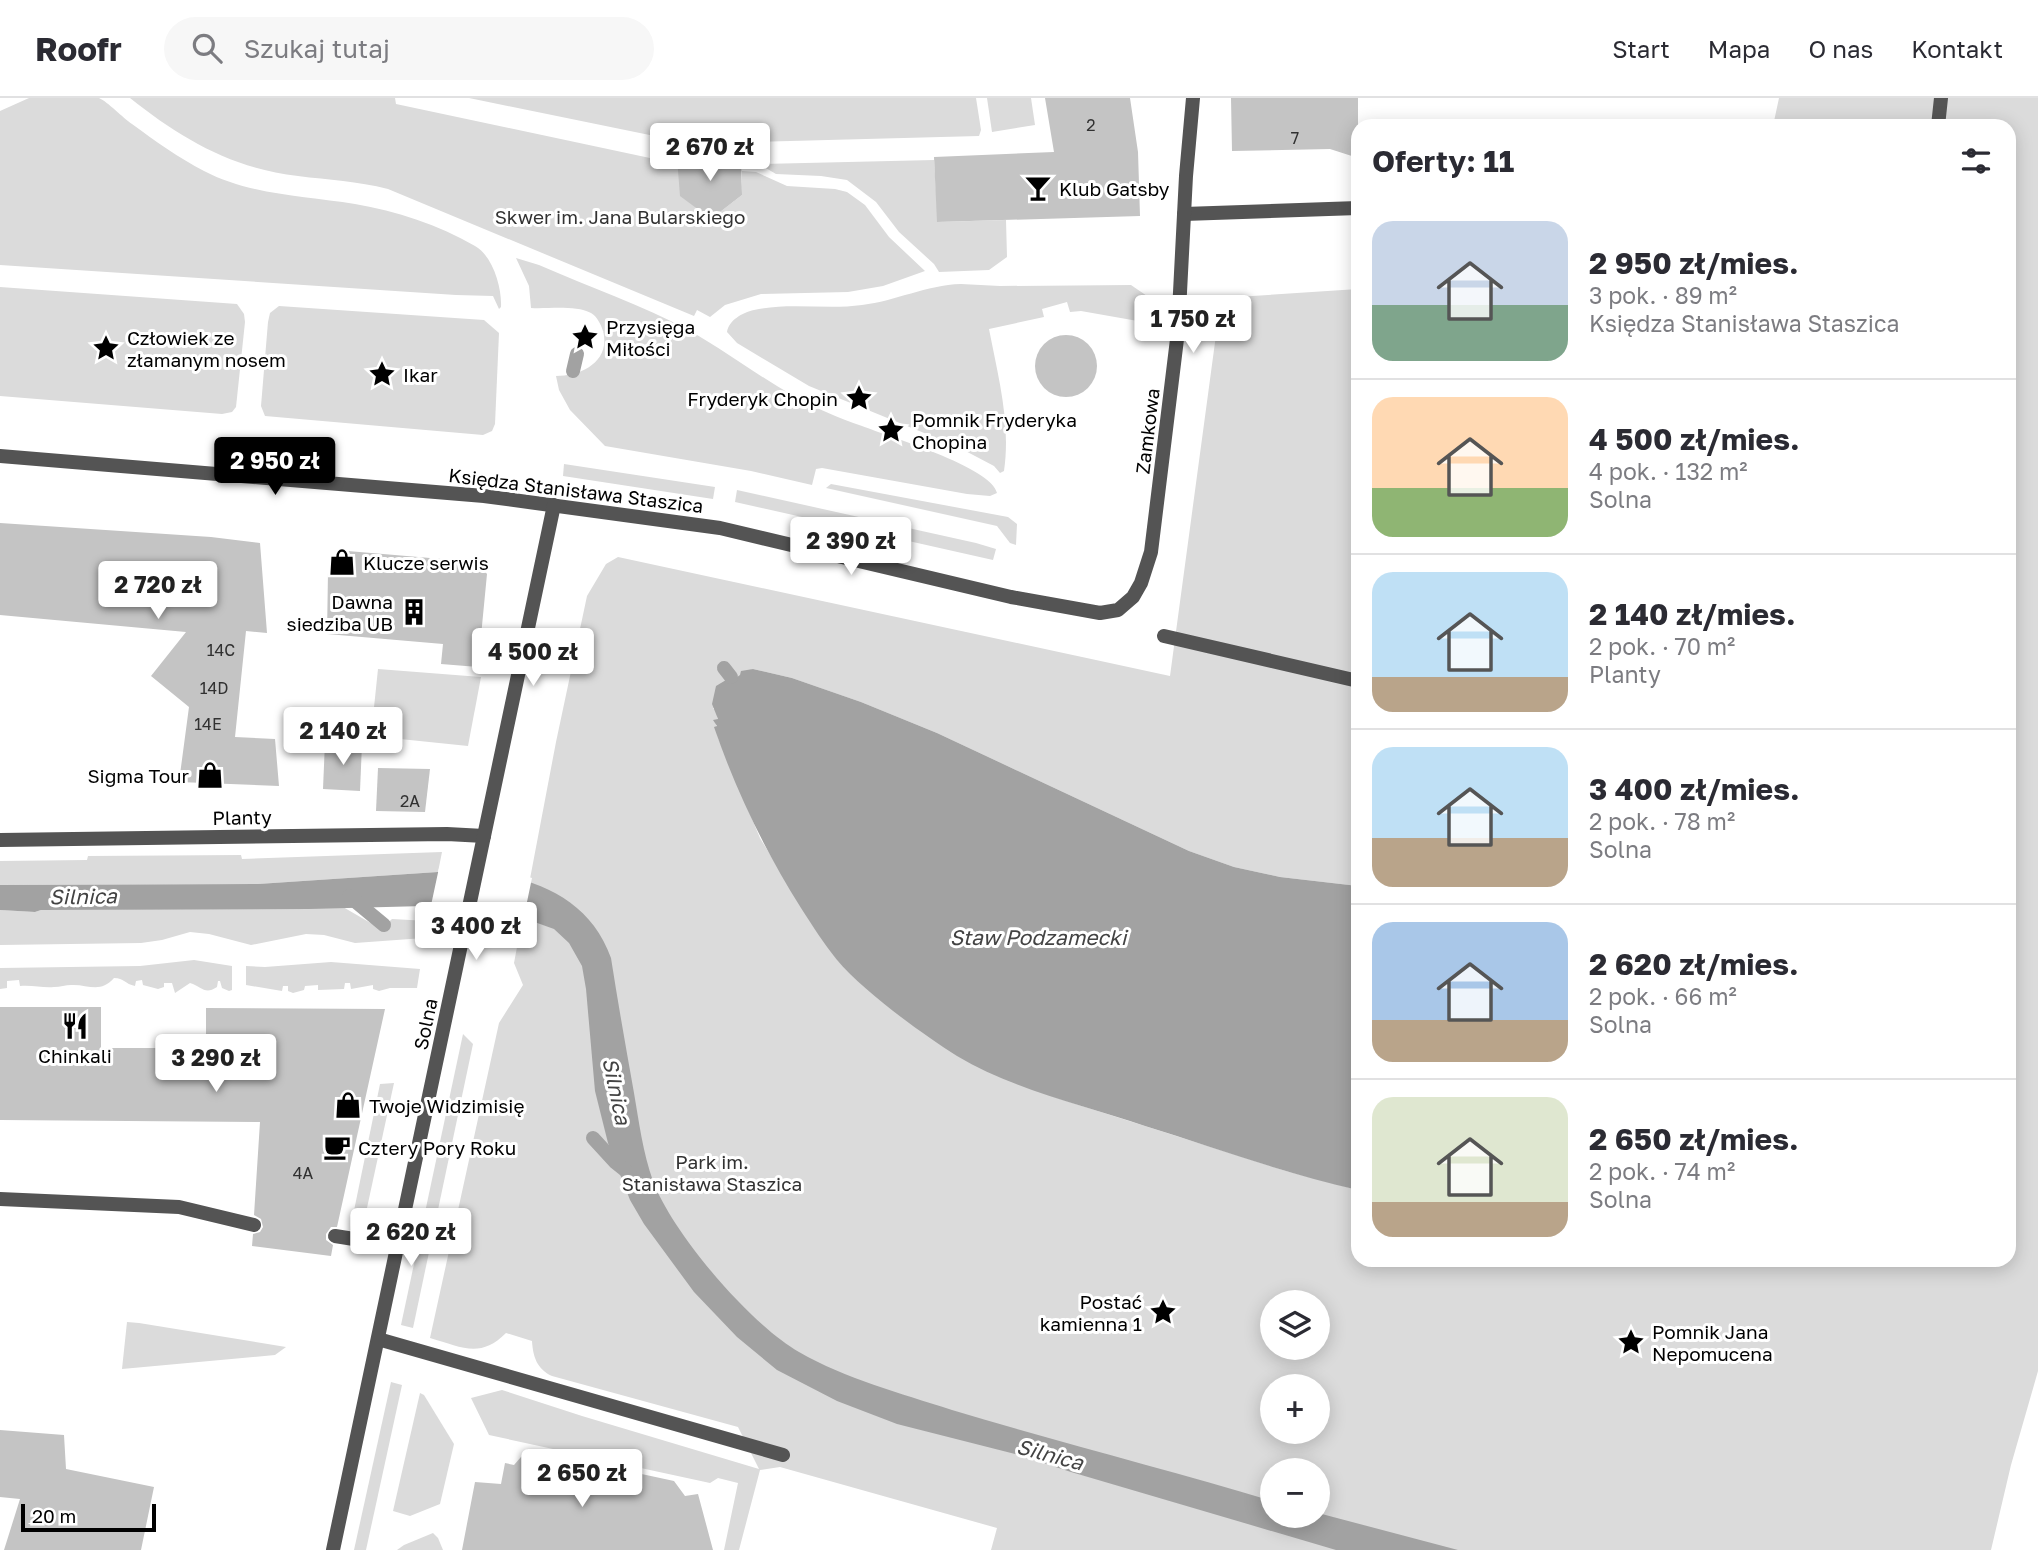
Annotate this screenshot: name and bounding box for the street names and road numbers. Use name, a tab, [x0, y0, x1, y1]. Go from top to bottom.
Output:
street label: Zamkowa	[1130, 387, 1164, 475]
street label: Księdza Stanisława Staszica	[447, 463, 705, 517]
street label: Planty	[212, 805, 272, 829]
street label: Solna	[408, 996, 442, 1052]

